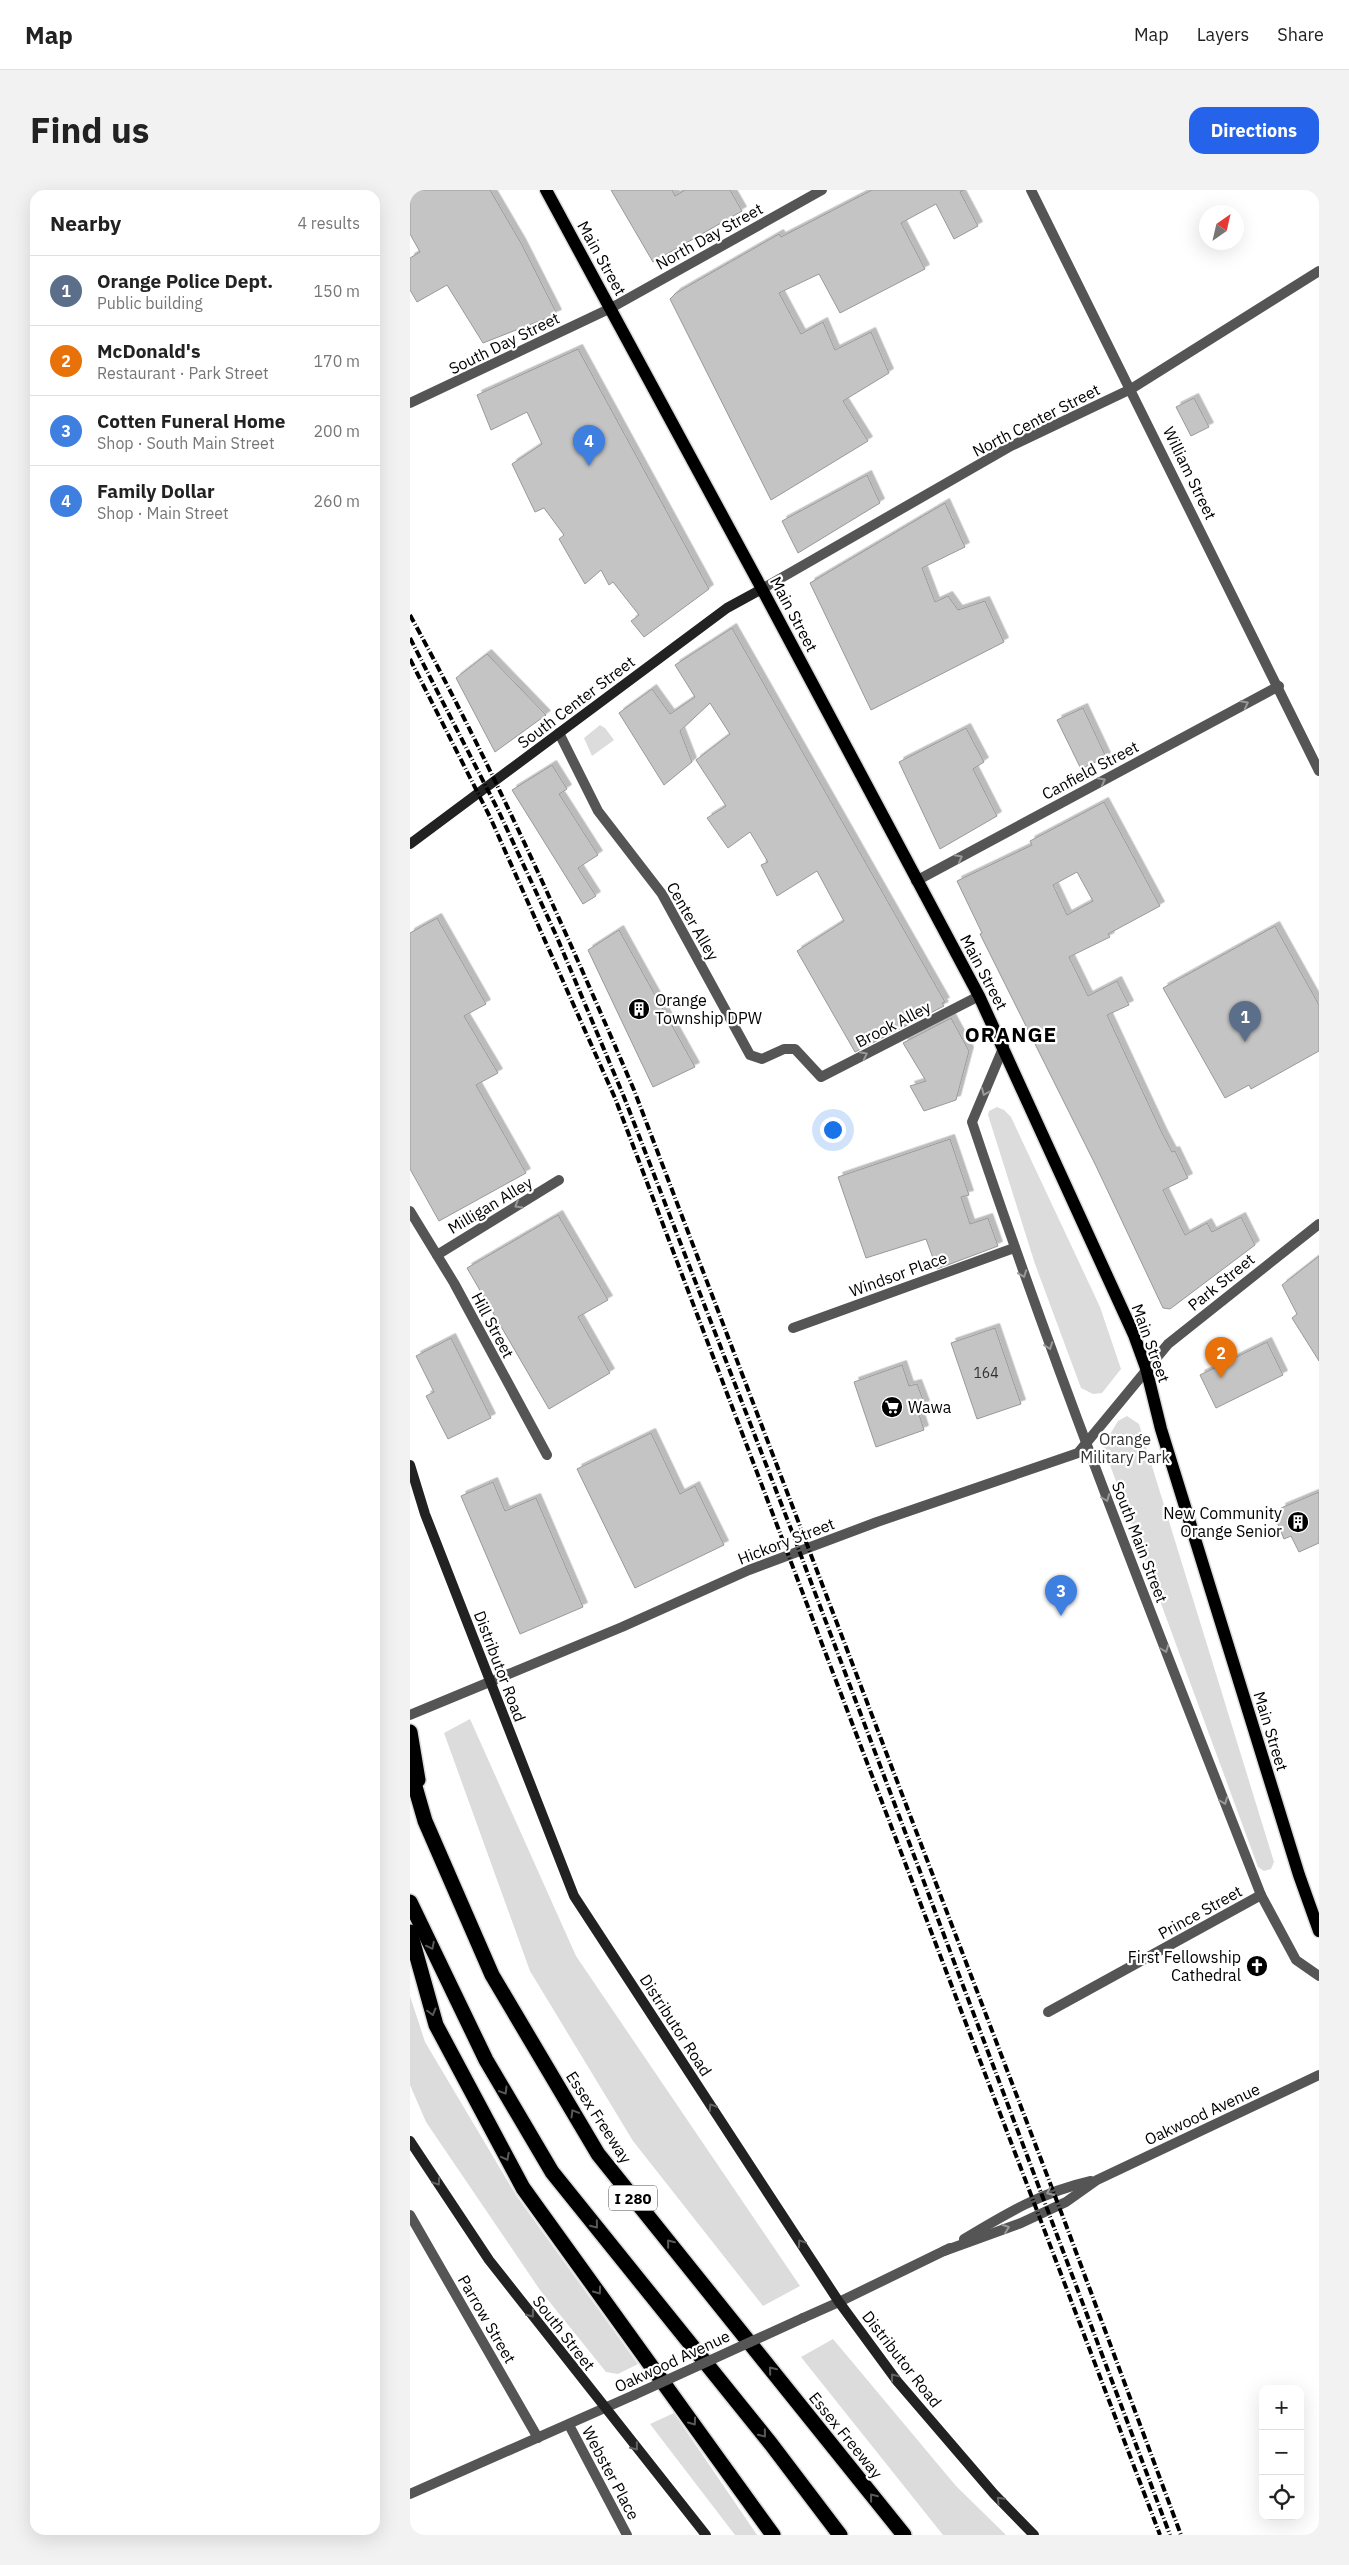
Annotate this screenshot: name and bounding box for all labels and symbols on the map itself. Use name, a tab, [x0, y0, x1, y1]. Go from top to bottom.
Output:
street label: North Day Street	[652, 198, 766, 274]
north arrow	[1199, 205, 1244, 250]
street label: Main Street	[573, 217, 631, 299]
street label: South Day Street	[445, 308, 563, 378]
street label: North Center Street	[969, 379, 1103, 461]
street label: William Street	[1159, 423, 1221, 523]
pin: 4	[573, 425, 605, 466]
street label: Main Street	[766, 573, 822, 655]
street label: South Center Street	[513, 651, 639, 753]
one-way arrow	[1240, 700, 1249, 710]
street label: Canfield Street	[1038, 736, 1142, 804]
one-way arrow	[1097, 777, 1106, 787]
one-way arrow	[954, 854, 963, 864]
street label: Center Alley	[662, 878, 724, 964]
street label: Main Street	[956, 931, 1012, 1013]
place label: Orange Township DPW	[655, 990, 762, 1028]
street label: Brook Alley	[852, 996, 934, 1052]
building icon: Orange Township DPW	[627, 997, 651, 1021]
pin: 1	[1229, 1001, 1261, 1042]
district label: ORANGE	[965, 1020, 1057, 1048]
one-way arrow	[859, 1051, 868, 1061]
one-way arrow	[981, 1087, 991, 1095]
your location	[820, 1117, 846, 1143]
street label: Milligan Alley	[444, 1172, 536, 1238]
one-way arrow	[514, 1199, 523, 1209]
street label: Windsor Place	[846, 1247, 950, 1301]
street label: Park Street	[1184, 1249, 1258, 1315]
one-way arrow	[1017, 1269, 1027, 1278]
street label: Hill Street	[467, 1289, 519, 1361]
street label: Main Street	[1128, 1301, 1174, 1385]
pin: 2	[1205, 1337, 1237, 1378]
one-way arrow	[1043, 1341, 1053, 1349]
house number: 164	[973, 1364, 999, 1382]
supermarket icon: Wawa	[880, 1395, 904, 1419]
place label: Wawa	[908, 1397, 952, 1417]
park label: Orange Military Park	[1080, 1429, 1170, 1467]
street label: South Main Street	[1108, 1479, 1172, 1605]
one-way arrow	[1100, 1493, 1111, 1502]
place label: New Community Orange Senior	[1163, 1503, 1282, 1541]
building icon: New Community Orange Senior	[1286, 1510, 1310, 1534]
street label: Hickory Street	[735, 1513, 837, 1569]
pin: 3	[1045, 1575, 1077, 1616]
street label: Distributor Road	[470, 1608, 530, 1724]
one-way arrow	[1159, 1644, 1169, 1653]
street label: Main Street	[1249, 1689, 1293, 1773]
one-way arrow	[1218, 1796, 1228, 1805]
street label: Prince Street	[1155, 1881, 1245, 1943]
one-way arrow	[425, 1941, 435, 1950]
place label: First Fellowship Cathedral	[1128, 1947, 1241, 1985]
church icon: First Fellowship Cathedral	[1245, 1954, 1269, 1978]
street label: Distributor Road	[636, 1970, 716, 2080]
one-way arrow	[427, 2008, 437, 2016]
street label: Essex Freeway	[562, 2067, 636, 2167]
street label: Oakwood Avenue	[1141, 2078, 1263, 2149]
one-way arrow	[498, 2086, 508, 2095]
one-way arrow	[709, 2104, 718, 2113]
one-way arrow	[570, 2109, 580, 2118]
one-way arrow	[500, 2151, 510, 2160]
one-way arrow	[431, 2176, 440, 2186]
road number: I 280	[609, 2186, 657, 2210]
one-way arrow	[1046, 2186, 1055, 2197]
one-way arrow	[590, 2220, 599, 2229]
one-way arrow	[1002, 2224, 1010, 2234]
one-way arrow	[667, 2240, 676, 2249]
one-way arrow	[798, 2240, 807, 2249]
street label: Parrow Street	[454, 2271, 520, 2367]
one-way arrow	[592, 2285, 601, 2294]
street label: South Street	[529, 2291, 599, 2375]
street label: Distributor Road	[858, 2307, 946, 2411]
one-way arrow	[525, 2308, 533, 2317]
street label: Oakwood Avenue	[611, 2325, 733, 2396]
one-way arrow	[769, 2367, 777, 2376]
one-way arrow	[891, 2373, 900, 2383]
street label: Essex Freeway	[805, 2388, 887, 2482]
one-way arrow	[687, 2416, 696, 2426]
street label: Webster Place	[578, 2423, 644, 2523]
one-way arrow	[757, 2428, 765, 2437]
one-way arrow	[630, 2441, 638, 2450]
one-way arrow	[871, 2494, 879, 2503]
one-way arrow	[997, 2496, 1006, 2505]

